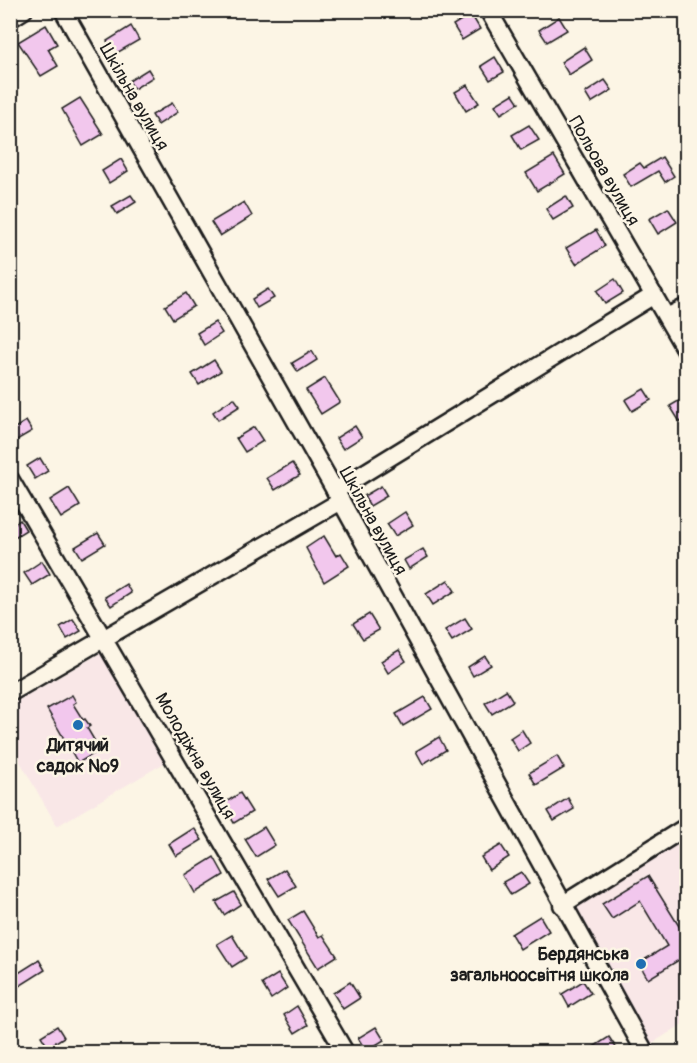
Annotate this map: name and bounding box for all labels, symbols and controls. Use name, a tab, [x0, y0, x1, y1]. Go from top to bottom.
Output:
street label: Шкільна вулиця	[94, 39, 174, 155]
street label: Польова вулиця	[563, 112, 645, 230]
street label: Шкільна вулиця	[334, 463, 412, 579]
street label: Молодіжна вулиця	[149, 689, 241, 823]
marker: Дитячий садок №9	[71, 718, 85, 732]
place label: Дитячий садок №9	[36, 734, 119, 778]
place label: Бердянська загальноосвітня школа	[450, 943, 630, 987]
marker: Бердянська загальноосвітня школа	[634, 957, 648, 971]

